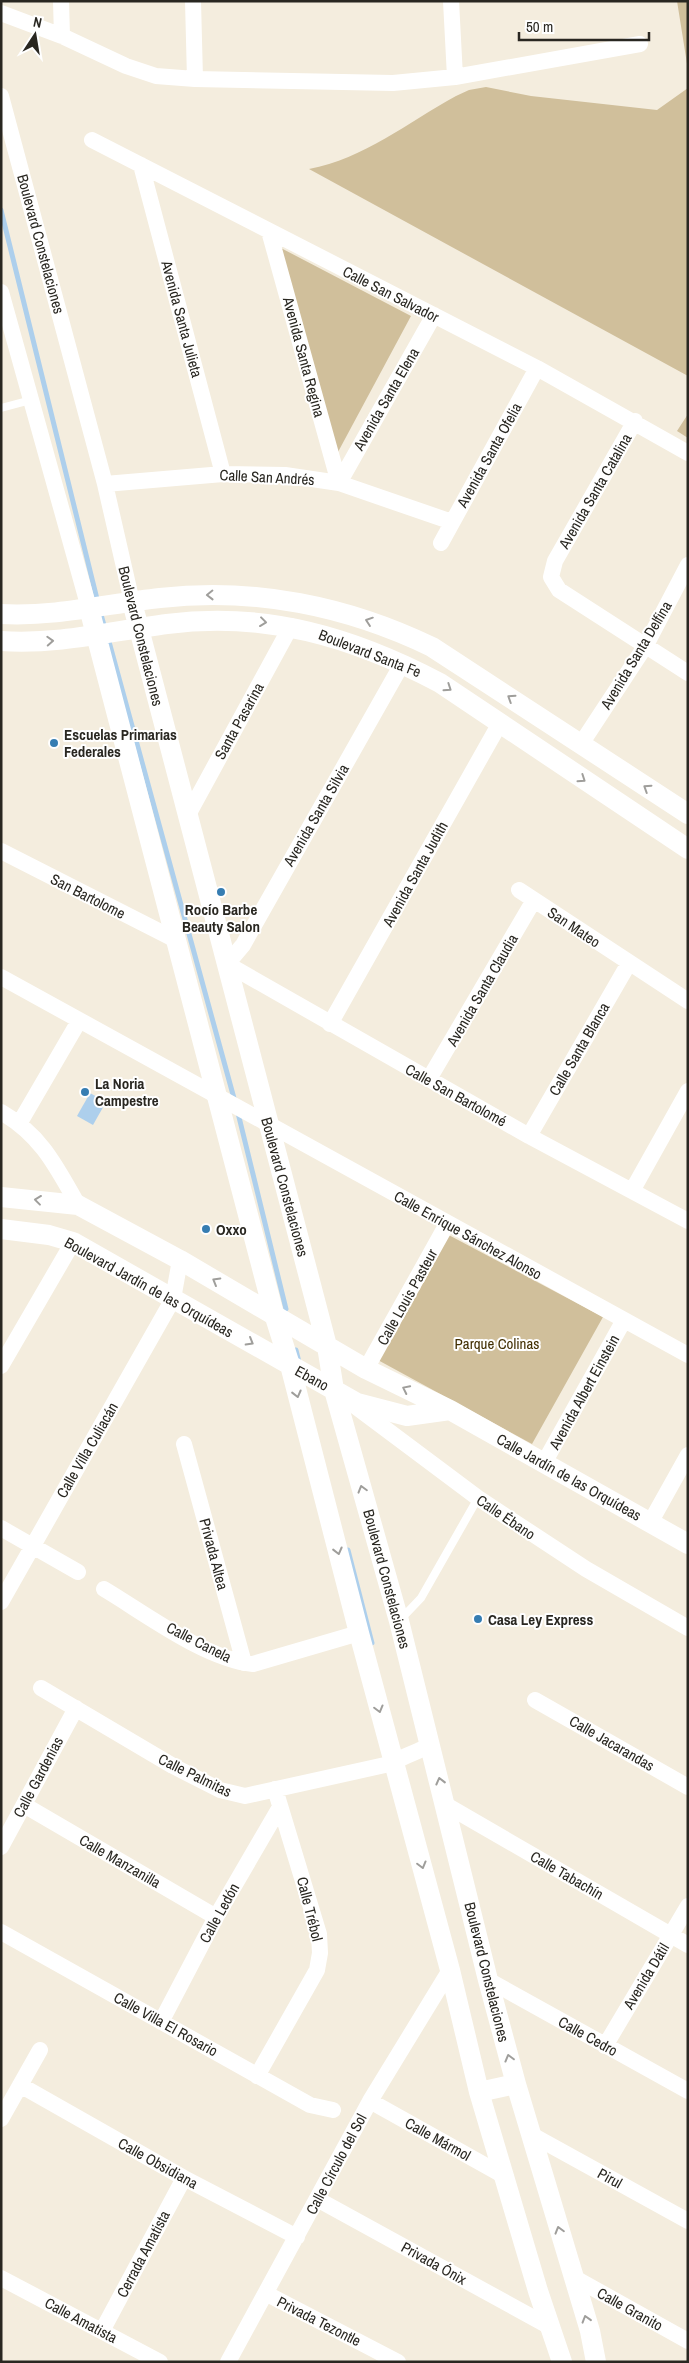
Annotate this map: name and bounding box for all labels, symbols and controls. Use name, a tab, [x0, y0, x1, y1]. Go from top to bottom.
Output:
north arrow	[10, 10, 60, 60]
scale bar	[519, 10, 649, 42]
text: N	[32, 13, 44, 32]
text: 50 m	[526, 16, 553, 37]
street label: Boulevard Constelaciones	[12, 172, 70, 316]
street label: Avenida Santa Julieta	[156, 257, 208, 380]
street label: Calle San Salvador	[339, 261, 443, 327]
street label: Avenida Santa Regina	[278, 294, 330, 420]
street label: Avenida Santa Elena	[348, 344, 424, 455]
street label: Avenida Santa Ofelia	[451, 399, 527, 512]
street label: Avenida Santa Catalina	[553, 429, 637, 553]
street label: Calle San Andrés	[219, 464, 315, 490]
street label: Boulevard Constelaciones	[113, 564, 169, 708]
one-way arrow	[206, 590, 214, 600]
street label: Avenida Santa Delfina	[595, 597, 677, 714]
one-way arrow	[259, 616, 267, 627]
one-way arrow	[365, 617, 374, 627]
street label: Boulevard Santa Fe	[316, 624, 424, 682]
one-way arrow	[46, 635, 54, 646]
street label: Santa Pasarina	[209, 679, 269, 763]
one-way arrow	[442, 682, 451, 691]
one-way arrow	[508, 695, 517, 705]
place label: Escuelas Primarias Federales	[64, 724, 177, 762]
marker: Escuelas Primarias Federales	[48, 737, 60, 749]
street label: Avenida Santa Silvia	[278, 760, 354, 871]
one-way arrow	[576, 773, 586, 782]
one-way arrow	[643, 784, 652, 794]
street label: Avenida Santa Judith	[377, 818, 453, 931]
street label: San Bartolome	[47, 868, 129, 924]
marker: Rocío Barbe Beauty Salon	[215, 886, 227, 898]
place label: Rocío Barbe Beauty Salon	[182, 899, 260, 937]
street label: San Mateo	[543, 902, 605, 952]
street label: Avenida Santa Claudia	[441, 930, 523, 1051]
street label: Calle Santa Blanca	[544, 998, 614, 1100]
street label: Calle San Bartolomé	[402, 1058, 511, 1132]
place label: La Noria Campestre	[95, 1073, 159, 1111]
marker: La Noria Campestre	[79, 1086, 91, 1098]
street label: Boulevard Constelaciones	[256, 1115, 314, 1259]
street label: Calle Enrique Sánchez Alonso	[390, 1186, 546, 1285]
one-way arrow	[34, 1195, 42, 1206]
place label: Oxxo	[216, 1219, 247, 1240]
marker: Oxxo	[200, 1223, 212, 1235]
street label: Boulevard Jardín de las Orquídeas	[61, 1232, 237, 1342]
street label: Calle Louis Pasteur	[372, 1245, 442, 1349]
one-way arrow	[212, 1277, 221, 1287]
street label: Avenida Albert Einstein	[543, 1331, 624, 1454]
park label: Parque Colinas	[455, 1333, 539, 1354]
one-way arrow	[244, 1336, 253, 1346]
street label: Ebano	[291, 1360, 333, 1396]
one-way arrow	[402, 1384, 411, 1395]
one-way arrow	[291, 1390, 302, 1399]
street label: Calle Villa Culiacán	[51, 1398, 123, 1502]
street label: Calle Jardín de las Orquídeas	[493, 1428, 645, 1526]
one-way arrow	[357, 1485, 367, 1494]
street label: Calle Ébano	[472, 1490, 540, 1545]
street label: Boulevard Constelaciones	[358, 1507, 416, 1651]
street label: Privada Altea	[194, 1516, 234, 1592]
one-way arrow	[332, 1547, 342, 1555]
place label: Casa Ley Express	[488, 1609, 593, 1630]
marker: Casa Ley Express	[472, 1613, 484, 1625]
street label: Calle Canela	[163, 1617, 235, 1667]
one-way arrow	[374, 1704, 384, 1712]
street label: Calle Jacarandas	[566, 1710, 658, 1776]
street label: Calle Gardenias	[8, 1733, 68, 1821]
street label: Calle Palmitas	[155, 1748, 235, 1802]
one-way arrow	[435, 1777, 446, 1786]
street label: Calle Manzanilla	[75, 1829, 165, 1893]
street label: Calle Tabachín	[527, 1846, 607, 1904]
one-way arrow	[416, 1861, 426, 1869]
street label: Calle Trébol	[292, 1875, 328, 1943]
street label: Calle Ledón	[194, 1879, 244, 1947]
street label: Boulevard Constelaciones	[459, 1900, 515, 2044]
street label: Avenida Dátil	[618, 1939, 674, 2014]
street label: Calle Villa El Rosario	[110, 1987, 222, 2061]
street label: Calle Cedro	[555, 2011, 622, 2061]
one-way arrow	[505, 2054, 515, 2062]
street label: Calle Círculo del Sol	[301, 2110, 371, 2218]
street label: Calle Mármol	[401, 2112, 475, 2166]
street label: Calle Obsidiana	[114, 2132, 202, 2194]
street label: Pirul	[594, 2163, 626, 2193]
street label: Cerrada Amatista	[111, 2207, 175, 2301]
one-way arrow	[555, 2227, 565, 2235]
street label: Privada Ónix	[398, 2236, 471, 2290]
street label: Calle Granito	[593, 2282, 667, 2336]
street label: Privada Tezontle	[274, 2291, 365, 2351]
street label: Calle Amatista	[41, 2292, 121, 2348]
one-way arrow	[582, 2316, 592, 2324]

